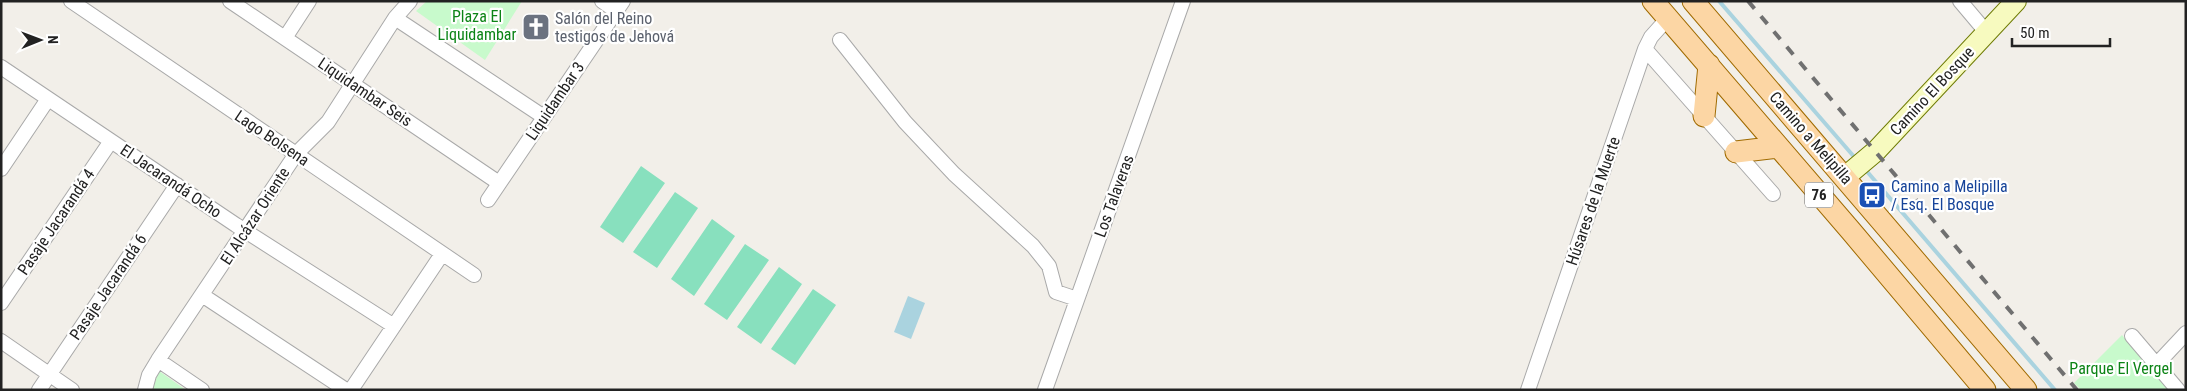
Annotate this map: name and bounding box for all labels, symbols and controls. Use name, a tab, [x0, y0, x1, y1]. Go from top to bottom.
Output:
park label: Plaza El Liquidambar	[438, 7, 517, 44]
place label: Salón del Reino testigos de Jehová	[555, 9, 674, 46]
church icon: Salón del Reino testigos de Jehová	[521, 12, 551, 42]
north arrow	[15, 15, 65, 65]
scale bar	[2012, 15, 2110, 47]
text: 50 m	[2020, 24, 2050, 42]
text: N	[45, 35, 61, 44]
street label: Camino El Bosque	[1886, 43, 1978, 139]
street label: Liquidambar Seis	[314, 54, 416, 130]
street label: Liquidambar 3	[522, 58, 588, 144]
street label: Camino a Melipilla	[1766, 88, 1856, 188]
street label: Lago Bolsena	[231, 106, 313, 170]
street label: Húsares de la Muerte	[1562, 134, 1624, 268]
street label: El Jacarandá Ocho	[117, 140, 225, 222]
street label: Los Talaveras	[1090, 152, 1138, 240]
street label: El Alcázar Oriente	[216, 164, 294, 268]
street label: Pasaje Jacarandá 4	[14, 165, 99, 279]
place label: Camino a Melipilla / Esq. El Bosque	[1891, 177, 2008, 214]
bus stop icon: Camino a Melipilla / Esq. El Bosque	[1857, 180, 1887, 210]
road number: 76	[1805, 182, 1833, 208]
street label: Pasaje Jacarandá 6	[66, 230, 151, 344]
park label: Parque El Vergel	[2069, 359, 2173, 378]

